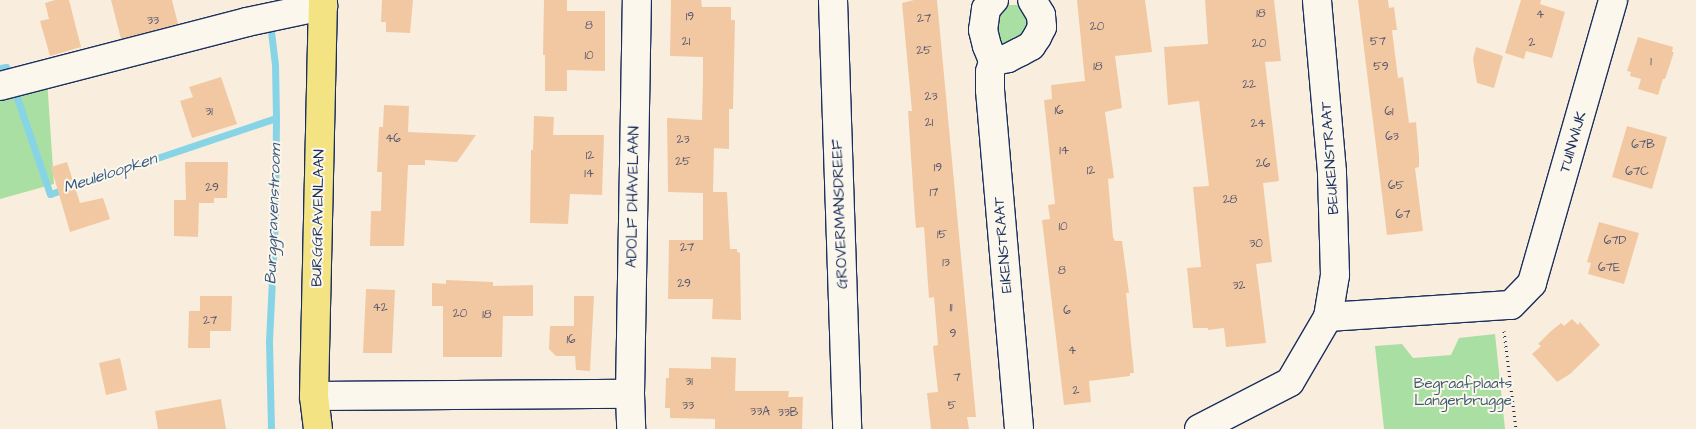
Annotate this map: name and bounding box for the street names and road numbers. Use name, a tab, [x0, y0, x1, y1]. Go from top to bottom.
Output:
street label: BEUKENSTRAAT	[1317, 101, 1343, 215]
street label: TUINWIJK	[1556, 109, 1590, 175]
street label: ADOLF DHAVELAAN	[623, 126, 643, 268]
street label: GROVERMANSDREEF	[828, 139, 852, 289]
street label: BURGGRAVENLAAN	[308, 149, 328, 287]
street label: EIKENSTRAAT	[990, 196, 1016, 294]

